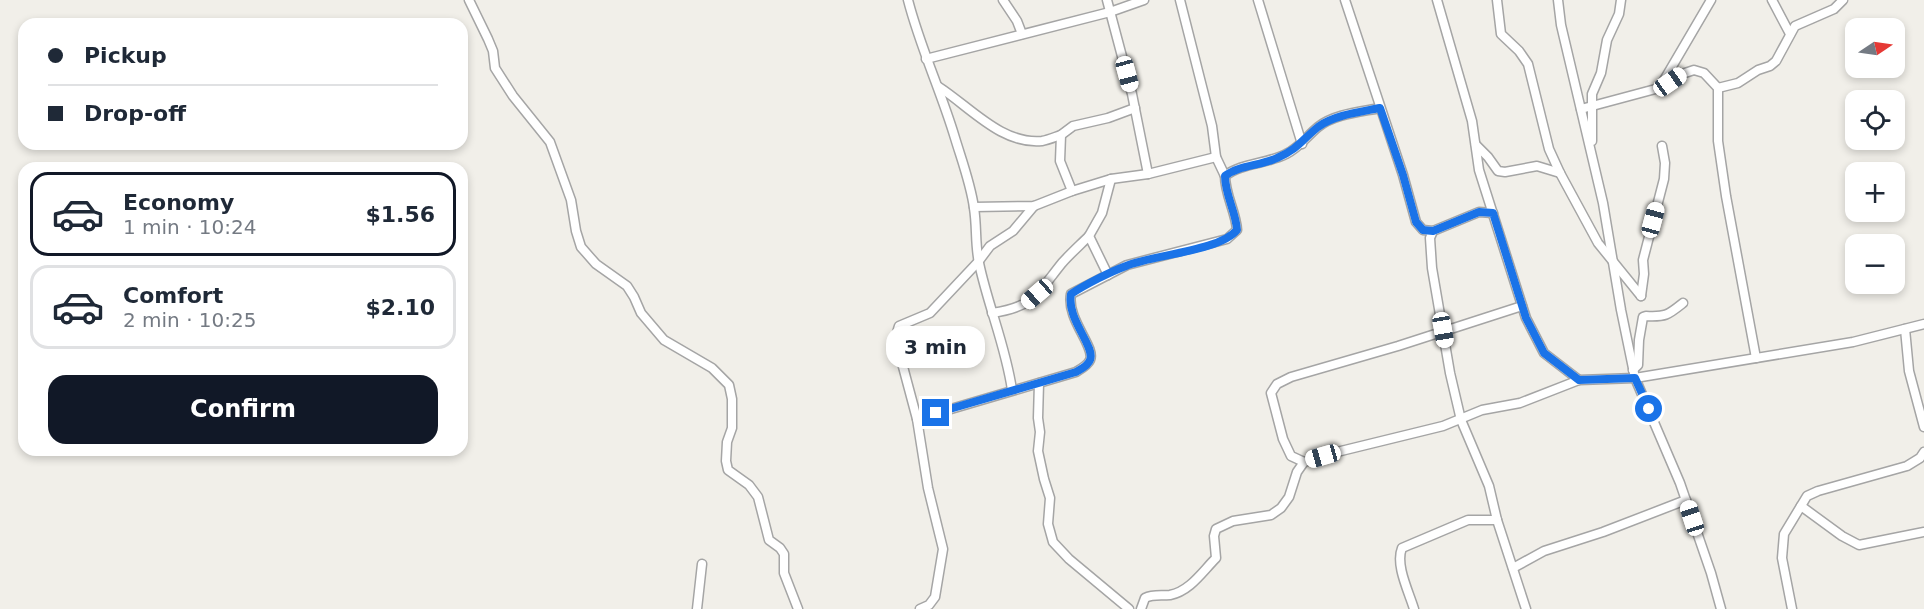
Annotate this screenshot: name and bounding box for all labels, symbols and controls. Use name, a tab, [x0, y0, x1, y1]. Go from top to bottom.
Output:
north arrow	[1845, 18, 1905, 78]
map controls	[1845, 18, 1905, 294]
text: Pickup	[84, 43, 167, 68]
car	[1114, 54, 1140, 94]
car	[1650, 64, 1690, 100]
button: locate	[1845, 90, 1905, 150]
text: Drop-off	[84, 101, 186, 126]
button: +	[1845, 162, 1905, 222]
icon: car	[51, 187, 105, 241]
text: Economy	[123, 190, 234, 215]
car	[1640, 200, 1666, 240]
text: $1.56	[365, 202, 435, 227]
text: 1 min · 10:24	[123, 215, 257, 239]
button: −	[1845, 234, 1905, 294]
car	[1018, 275, 1056, 313]
icon: car	[51, 280, 105, 334]
text: Comfort	[123, 283, 223, 308]
text: $2.10	[365, 295, 435, 320]
text: 2 min · 10:25	[123, 308, 257, 332]
car	[1431, 311, 1455, 349]
callout: 3 min	[886, 326, 986, 368]
text: 3 min	[904, 335, 967, 359]
button: Confirm	[48, 375, 438, 444]
route start	[1635, 395, 1662, 422]
route end	[922, 399, 949, 426]
car	[1303, 442, 1343, 470]
car	[1678, 498, 1706, 538]

